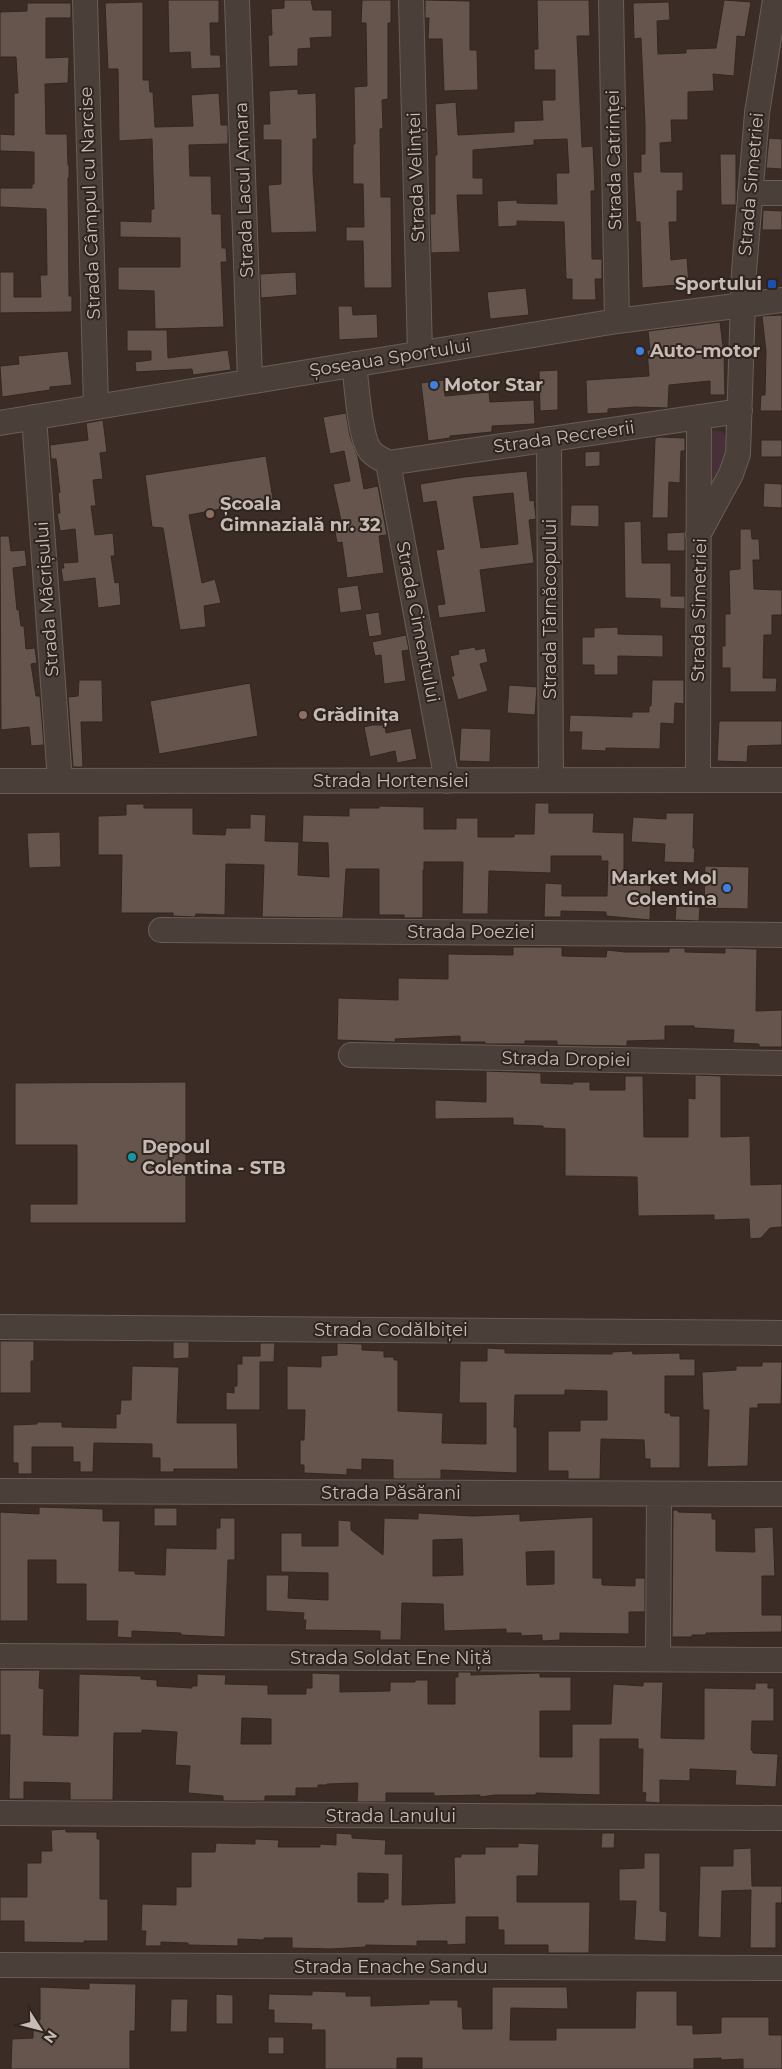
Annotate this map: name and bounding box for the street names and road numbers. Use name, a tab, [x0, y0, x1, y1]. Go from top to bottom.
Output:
street label: Strada Câmpul cu Narcise	[75, 86, 105, 320]
street label: Strada Catrinței	[602, 90, 627, 230]
street label: Strada Lacul Amara	[230, 102, 258, 278]
street label: Strada Simetriei	[734, 111, 768, 257]
street label: Strada Velinței	[403, 112, 430, 242]
street label: Șoseaua Sportului	[308, 334, 472, 383]
street label: Strada Recreerii	[492, 416, 636, 458]
street label: Strada Târnăcopului	[539, 519, 561, 699]
street label: Strada Măcrișului	[31, 521, 64, 677]
street label: Strada Simetriei	[687, 538, 711, 682]
street label: Strada Cimentului	[392, 539, 444, 705]
street label: Strada Hortensiei	[313, 770, 469, 792]
street label: Strada Poeziei	[407, 921, 535, 943]
street label: Strada Dropiei	[501, 1047, 631, 1071]
street label: Strada Codălbiței	[314, 1319, 468, 1342]
street label: Strada Păsărani	[321, 1482, 461, 1504]
street label: Strada Soldat Ene Niță	[290, 1647, 492, 1670]
street label: Strada Lanului	[326, 1805, 456, 1827]
street label: Strada Enache Sandu	[294, 1956, 488, 1978]

